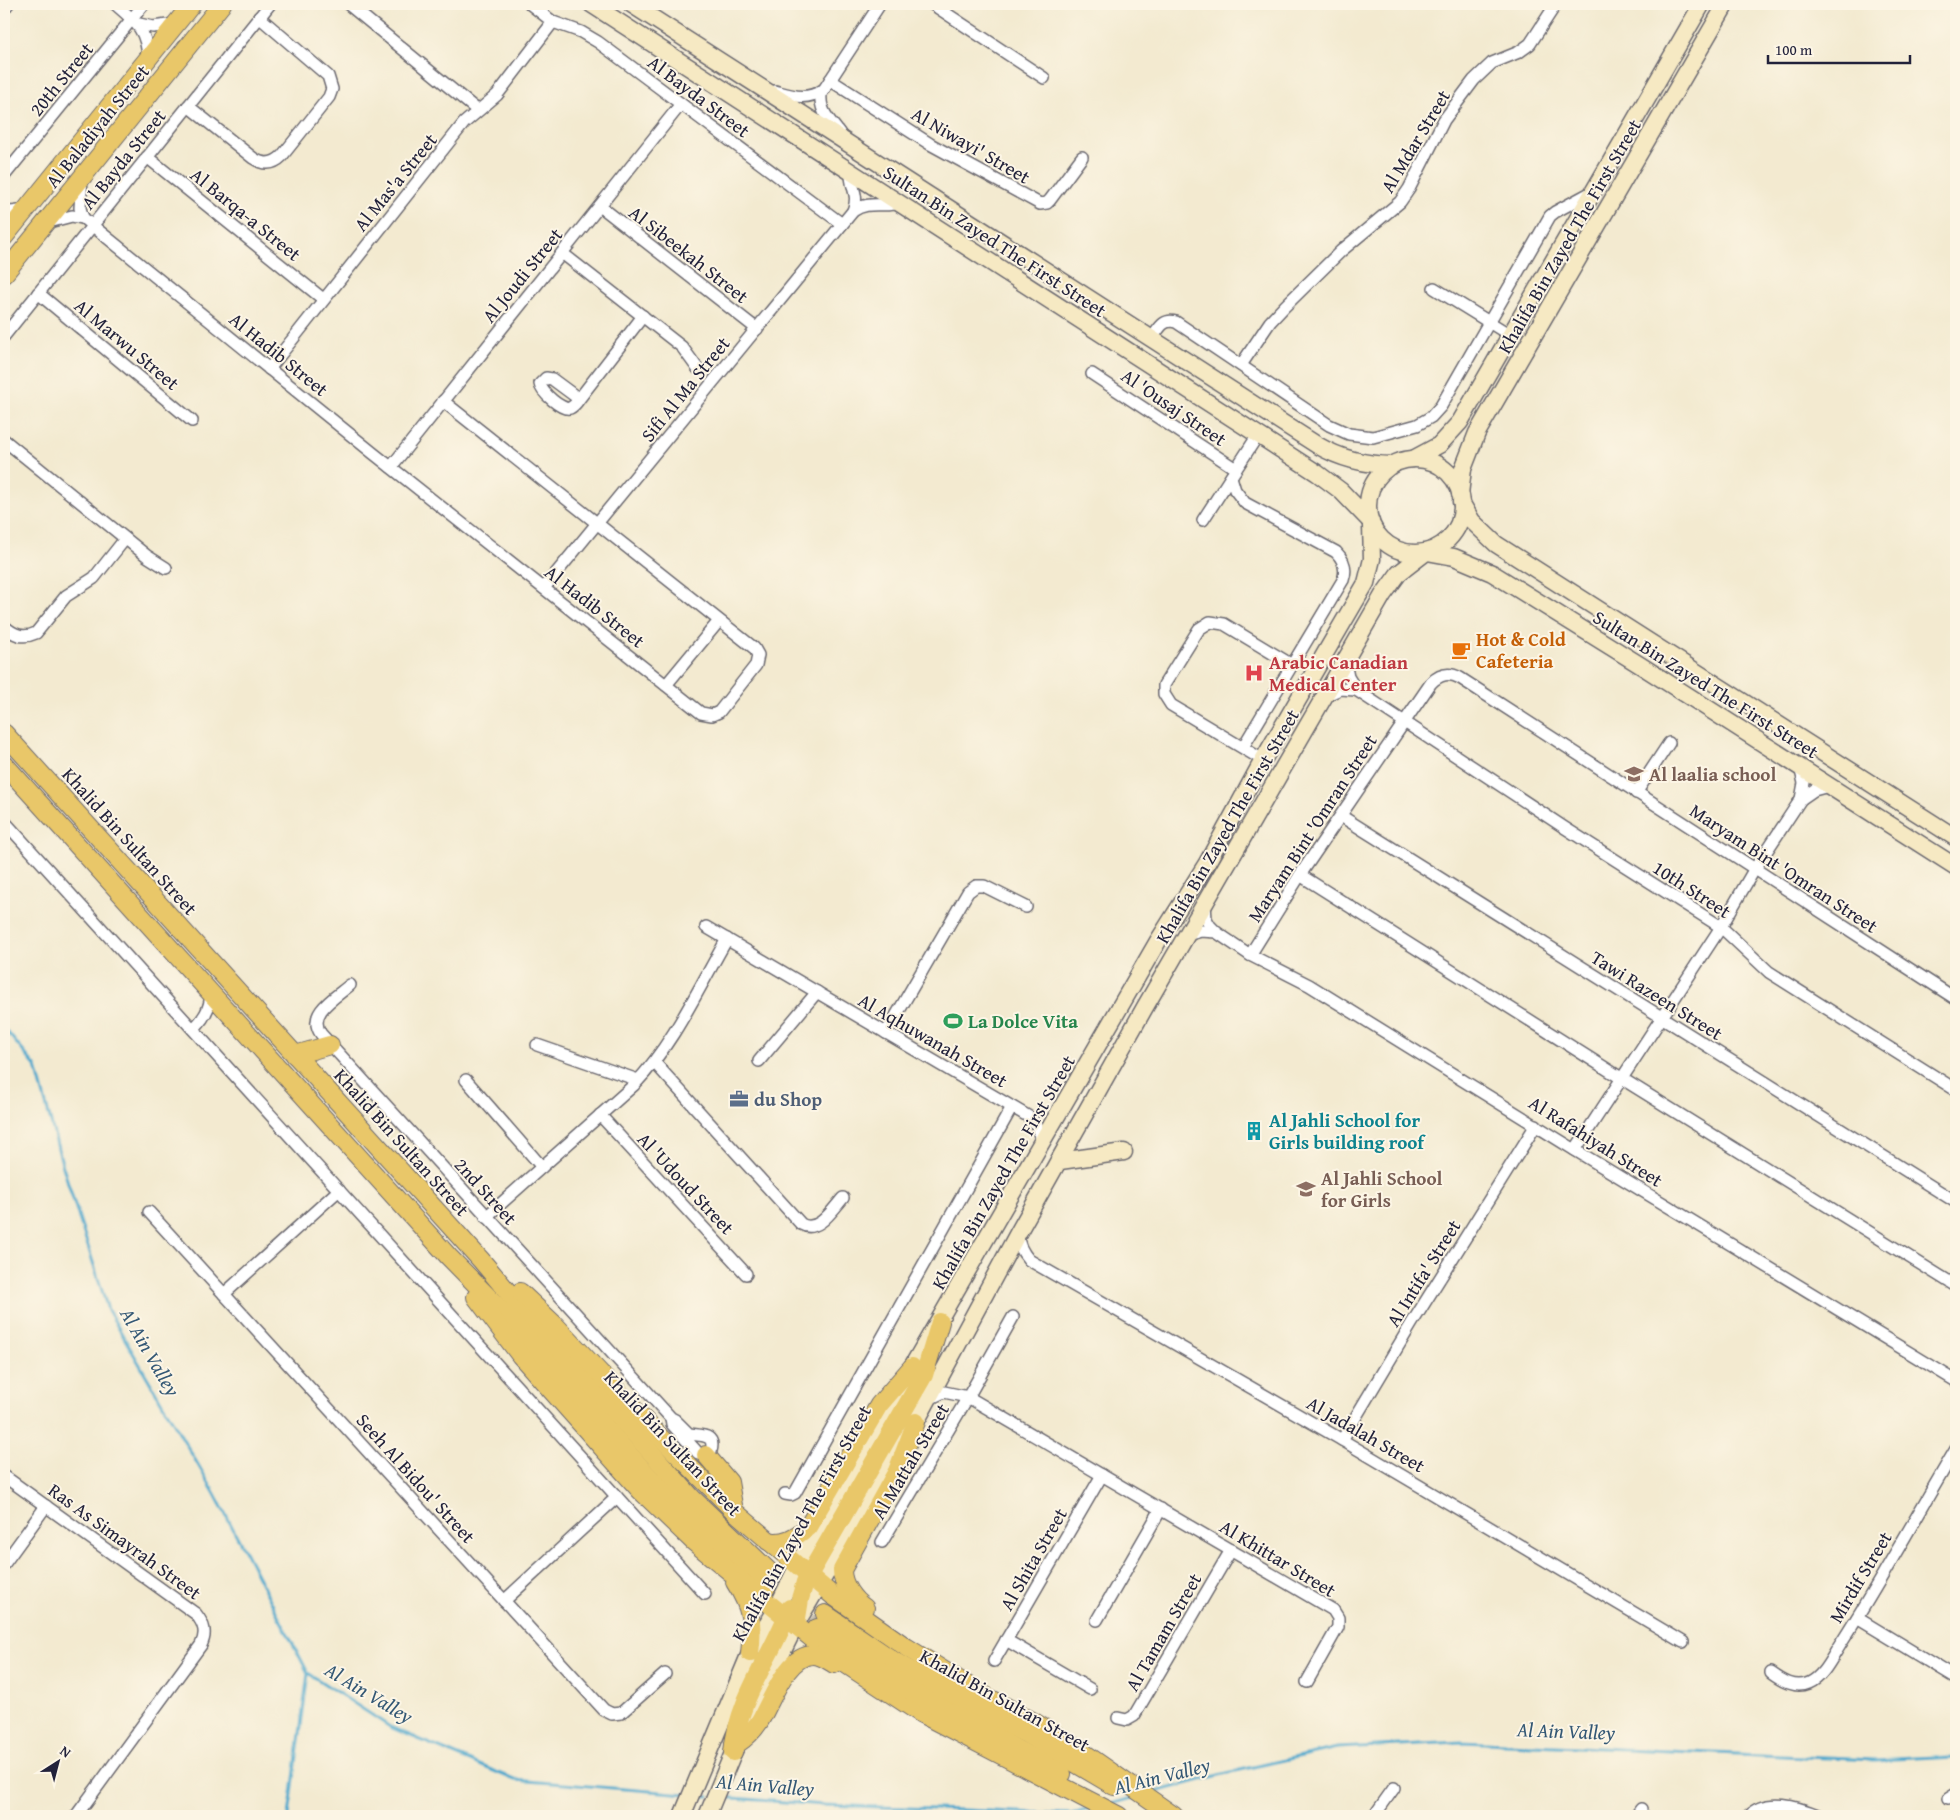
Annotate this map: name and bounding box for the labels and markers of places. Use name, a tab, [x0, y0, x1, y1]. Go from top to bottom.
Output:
place label: Hot & Cold Cafeteria	[1476, 625, 1566, 675]
cafe icon: Hot & Cold Cafeteria	[1450, 639, 1472, 661]
place label: Arabic Canadian Medical Center	[1269, 648, 1409, 698]
hospital icon: Arabic Canadian Medical Center	[1243, 662, 1265, 684]
place label: Al laalia school	[1649, 760, 1776, 788]
school or university icon: Al laalia school	[1623, 763, 1645, 785]
place label: La Dolce Vita	[968, 1007, 1078, 1035]
sports icon: La Dolce Vita	[942, 1010, 964, 1032]
place label: du Shop	[754, 1085, 822, 1113]
office icon: du Shop	[728, 1088, 750, 1110]
place label: Al Jahli School for Girls building roof	[1269, 1106, 1426, 1156]
building icon: Al Jahli School for Girls building roof	[1243, 1120, 1265, 1142]
place label: Al Jahli School for Girls	[1321, 1164, 1443, 1214]
school or university icon: Al Jahli School for Girls	[1295, 1178, 1317, 1200]

